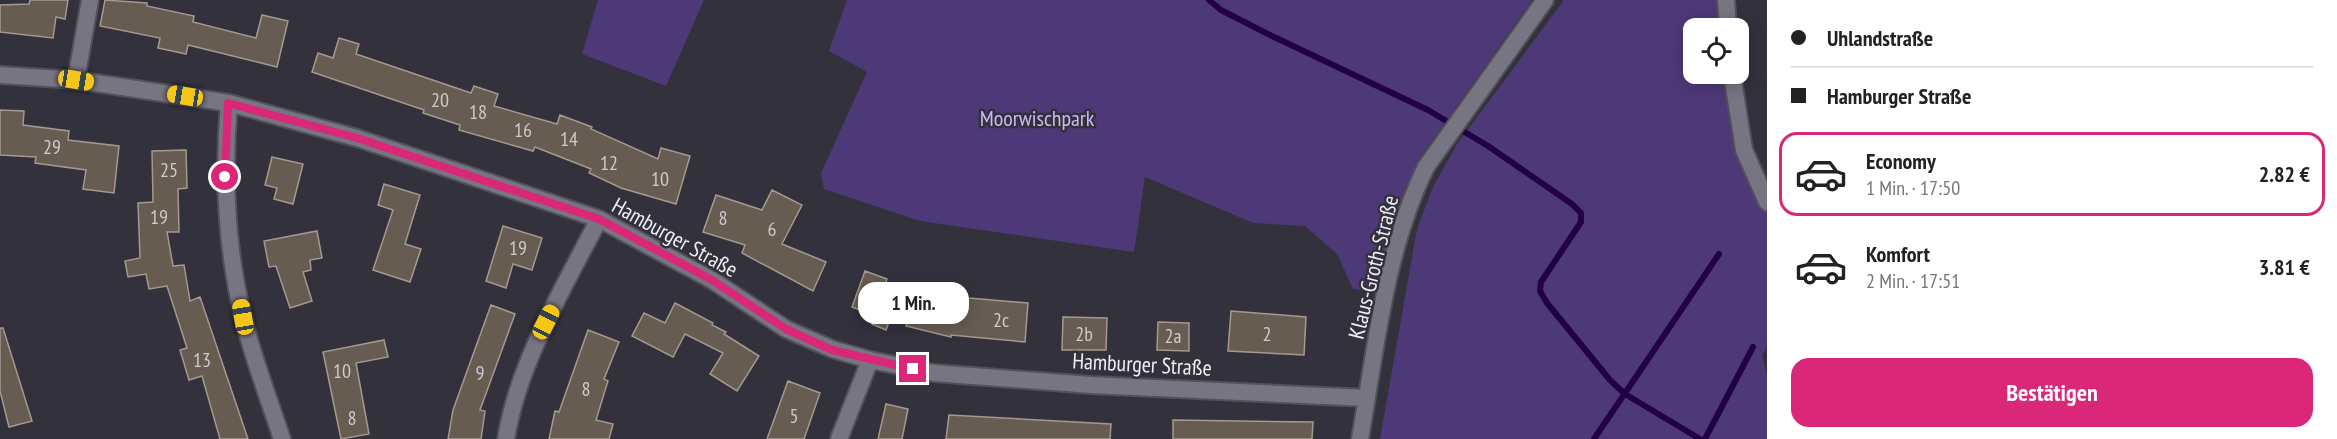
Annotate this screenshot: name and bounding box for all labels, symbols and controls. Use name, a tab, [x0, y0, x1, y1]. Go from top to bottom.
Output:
map controls	[1683, 18, 1749, 84]
button: locate	[1683, 18, 1749, 84]
text: Uhlandstraße	[1827, 24, 1933, 52]
car	[57, 68, 95, 92]
text: Hamburger Straße	[1827, 82, 1971, 110]
car	[166, 84, 204, 108]
house number: 20	[431, 87, 449, 113]
house number: 18	[469, 99, 487, 125]
park label: Moorwischpark	[980, 104, 1095, 132]
house number: 16	[514, 117, 532, 143]
house number: 14	[560, 126, 578, 152]
house number: 29	[43, 134, 61, 160]
icon: car	[1794, 147, 1848, 201]
text: Economy	[1866, 147, 1936, 175]
house number: 12	[600, 150, 618, 176]
house number: 25	[160, 157, 178, 183]
text: 2.82 €	[2259, 160, 2310, 188]
route start	[211, 163, 238, 190]
house number: 10	[651, 166, 669, 192]
text: 1 Min. · 17:50	[1866, 175, 1960, 201]
street label: Hamburger Straße	[607, 191, 743, 283]
street label: Klaus-Groth-Straße	[1342, 192, 1404, 342]
house number: 19	[150, 204, 168, 230]
house number: 8	[719, 205, 728, 231]
house number: 6	[768, 216, 777, 242]
house number: 19	[509, 235, 527, 261]
icon: car	[1794, 240, 1848, 294]
text: Komfort	[1866, 240, 1930, 268]
text: 3.81 €	[2259, 253, 2310, 281]
text: 2 Min. · 17:51	[1866, 268, 1960, 294]
callout: 1 Min.	[858, 282, 968, 324]
text: 1 Min.	[891, 290, 936, 316]
car	[231, 298, 255, 336]
car	[530, 302, 562, 342]
house number: 2c	[993, 307, 1009, 333]
house number: 2b	[1075, 321, 1093, 347]
house number: 2	[1263, 321, 1272, 347]
house number: 2a	[1165, 323, 1182, 349]
street label: Hamburger Straße	[1072, 346, 1212, 382]
house number: 13	[193, 347, 211, 373]
route end	[899, 355, 926, 382]
house number: 10	[333, 358, 351, 384]
button: Bestätigen	[1791, 358, 2313, 427]
house number: 9	[476, 360, 485, 386]
house number: 8	[582, 376, 591, 402]
house number: 5	[790, 403, 799, 429]
house number: 8	[348, 405, 357, 431]

